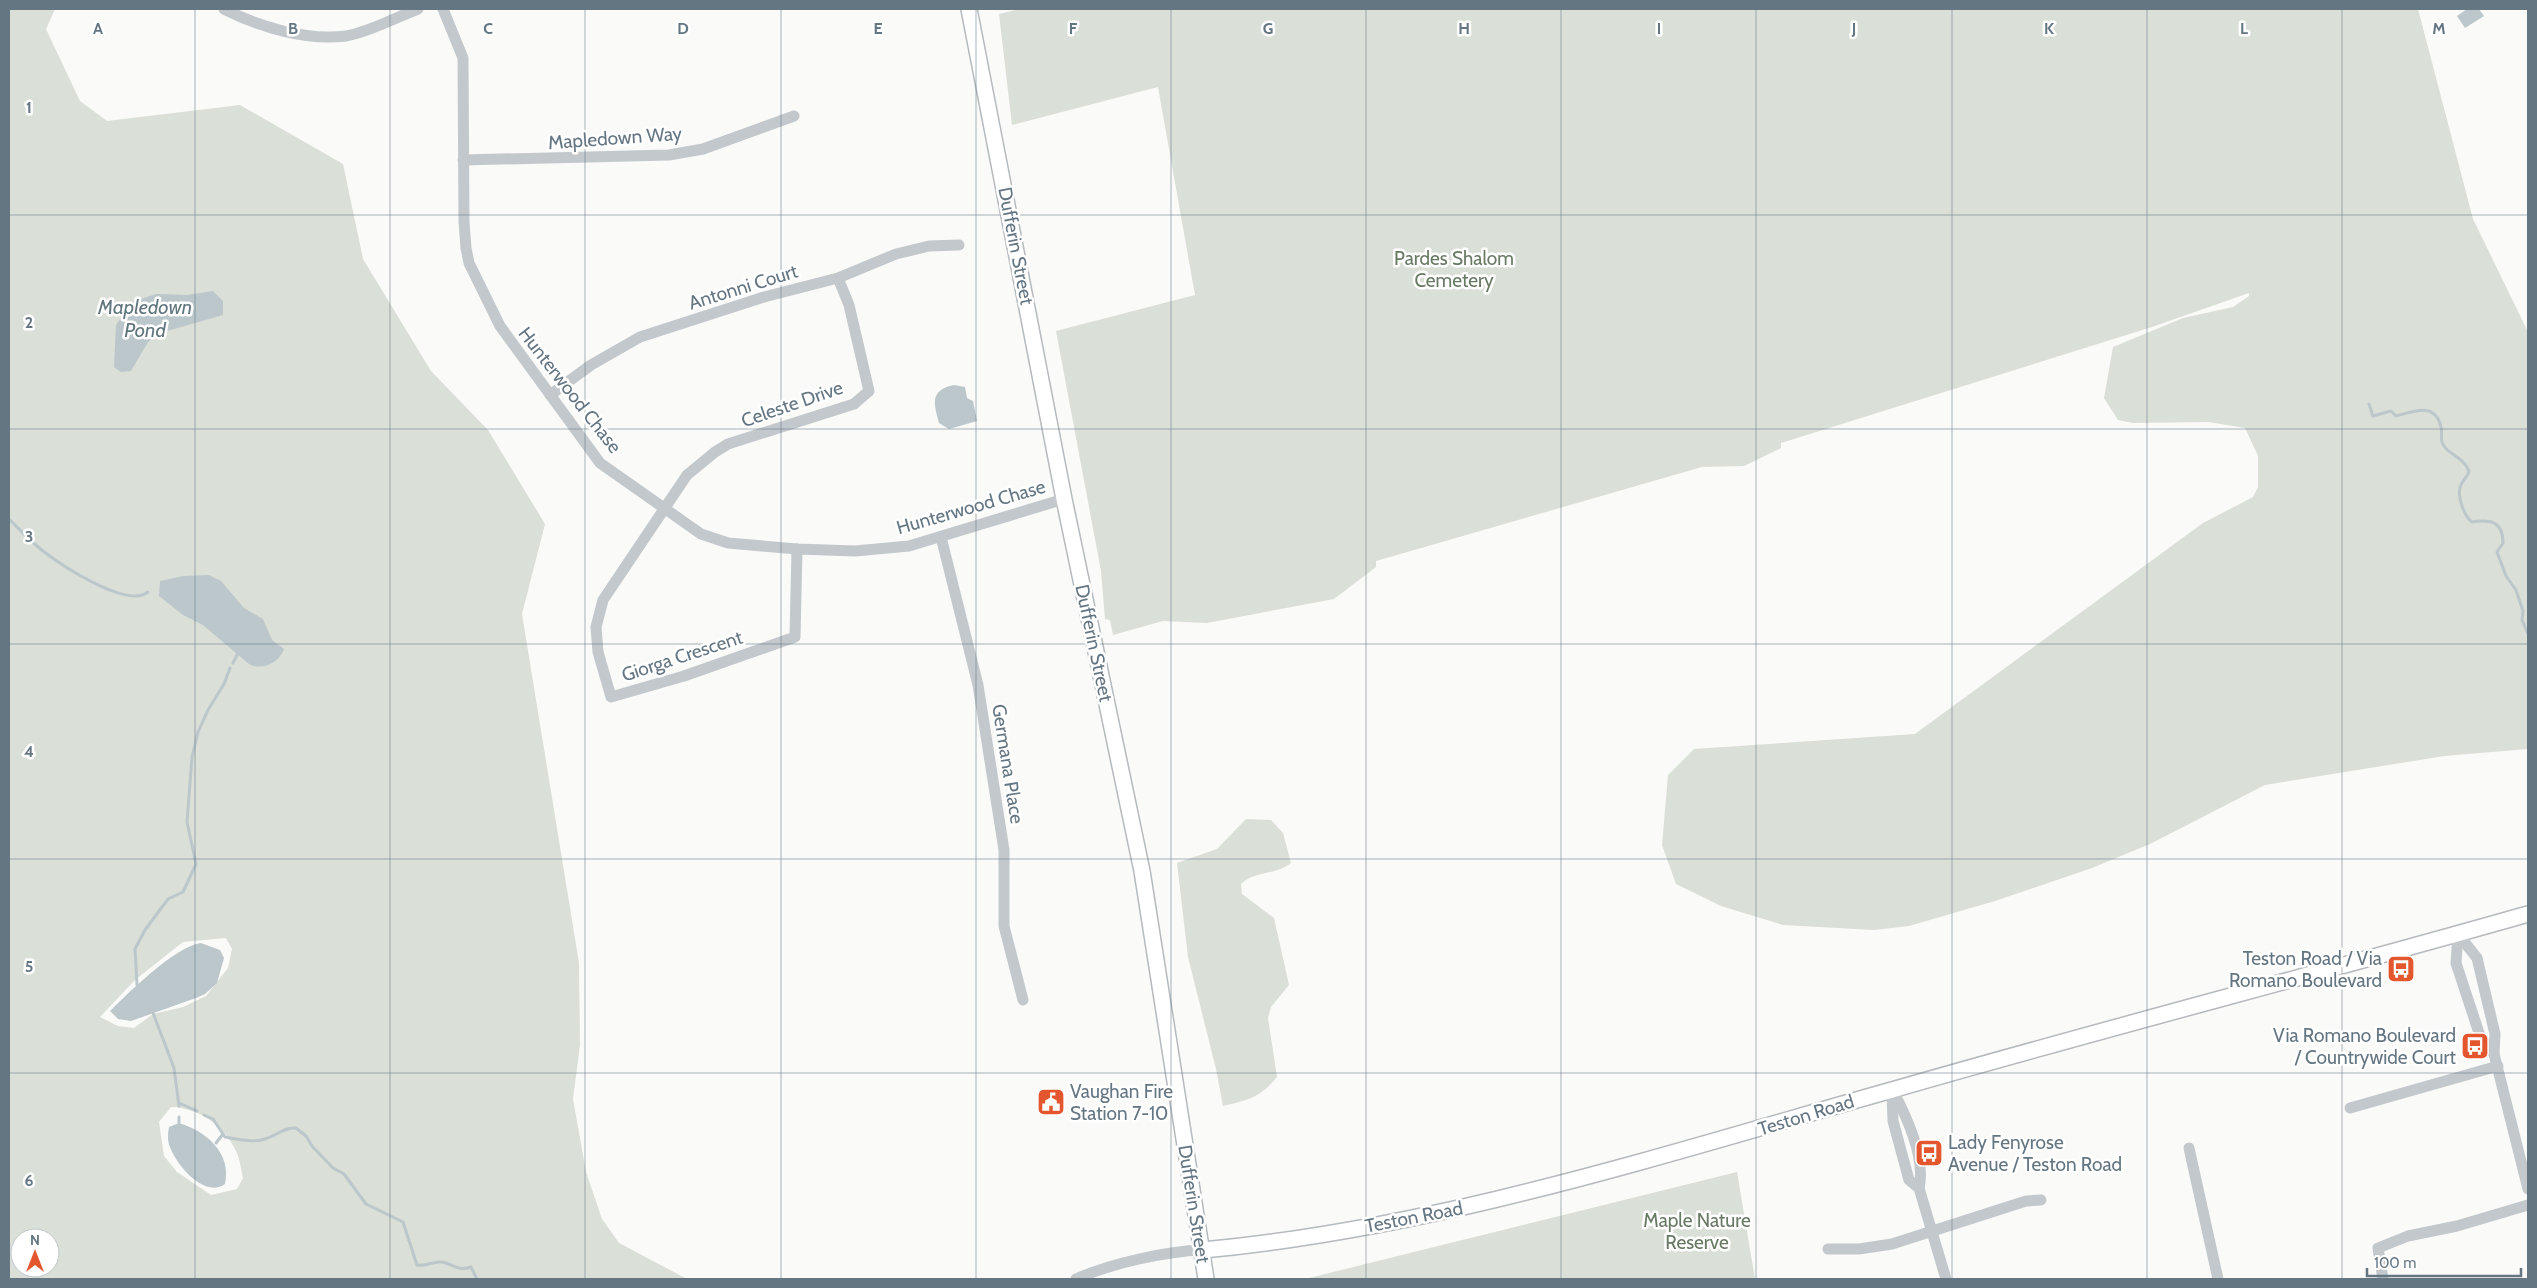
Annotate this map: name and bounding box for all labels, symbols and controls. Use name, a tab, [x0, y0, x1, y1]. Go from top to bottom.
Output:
text: A	[93, 19, 103, 38]
text: B	[288, 19, 298, 38]
text: C	[483, 19, 493, 38]
text: D	[677, 19, 689, 38]
text: E	[873, 19, 883, 38]
text: F	[1069, 19, 1078, 38]
text: G	[1263, 19, 1273, 38]
text: H	[1458, 19, 1470, 38]
text: I	[1657, 19, 1661, 38]
text: J	[1851, 19, 1856, 38]
text: K	[2044, 19, 2054, 38]
text: L	[2240, 19, 2248, 38]
text: M	[2432, 19, 2446, 38]
text: 1	[26, 98, 32, 117]
street label: Mapledown Way	[547, 122, 683, 154]
street label: Dufferin Street	[993, 185, 1039, 307]
park label: Pardes Shalom Cemetery	[1394, 247, 1514, 292]
street label: Antonni Court	[686, 259, 801, 314]
water label: Mapledown Pond	[97, 295, 192, 342]
text: 2	[25, 313, 33, 332]
street label: Hunterwood Chase	[514, 322, 627, 458]
street label: Celeste Drive	[738, 376, 846, 432]
street label: Hunterwood Chase	[894, 475, 1048, 539]
text: 3	[25, 527, 33, 546]
street label: Dufferin Street	[1070, 582, 1118, 704]
street label: Giorga Crescent	[619, 625, 746, 686]
street label: Germana Place	[987, 703, 1029, 826]
text: 4	[24, 742, 34, 761]
place label: Teston Road / Via Romano Boulevard	[2229, 947, 2382, 992]
bus stop icon: Teston Road / Via Romano Boulevard	[2386, 954, 2416, 984]
text: 5	[25, 957, 33, 976]
place label: Via Romano Boulevard / Countrywide Court	[2273, 1024, 2457, 1069]
bus stop icon: Via Romano Boulevard / Countrywide Court	[2460, 1031, 2490, 1061]
place label: Vaughan Fire Station 7-10	[1070, 1080, 1173, 1125]
public building icon: Vaughan Fire Station 7-10	[1036, 1087, 1066, 1117]
street label: Teston Road	[1755, 1090, 1857, 1140]
place label: Lady Fenyrose Avenue / Teston Road	[1948, 1131, 2122, 1176]
bus stop icon: Lady Fenyrose Avenue / Teston Road	[1914, 1138, 1944, 1168]
street label: Dufferin Street	[1173, 1143, 1215, 1265]
text: 6	[25, 1171, 34, 1190]
street label: Teston Road	[1363, 1196, 1465, 1238]
park label: Maple Nature Reserve	[1643, 1209, 1751, 1254]
north arrow	[10, 1228, 60, 1278]
text: N	[30, 1231, 40, 1249]
scale bar	[2367, 1246, 2521, 1278]
text: 100 m	[2374, 1254, 2416, 1272]

